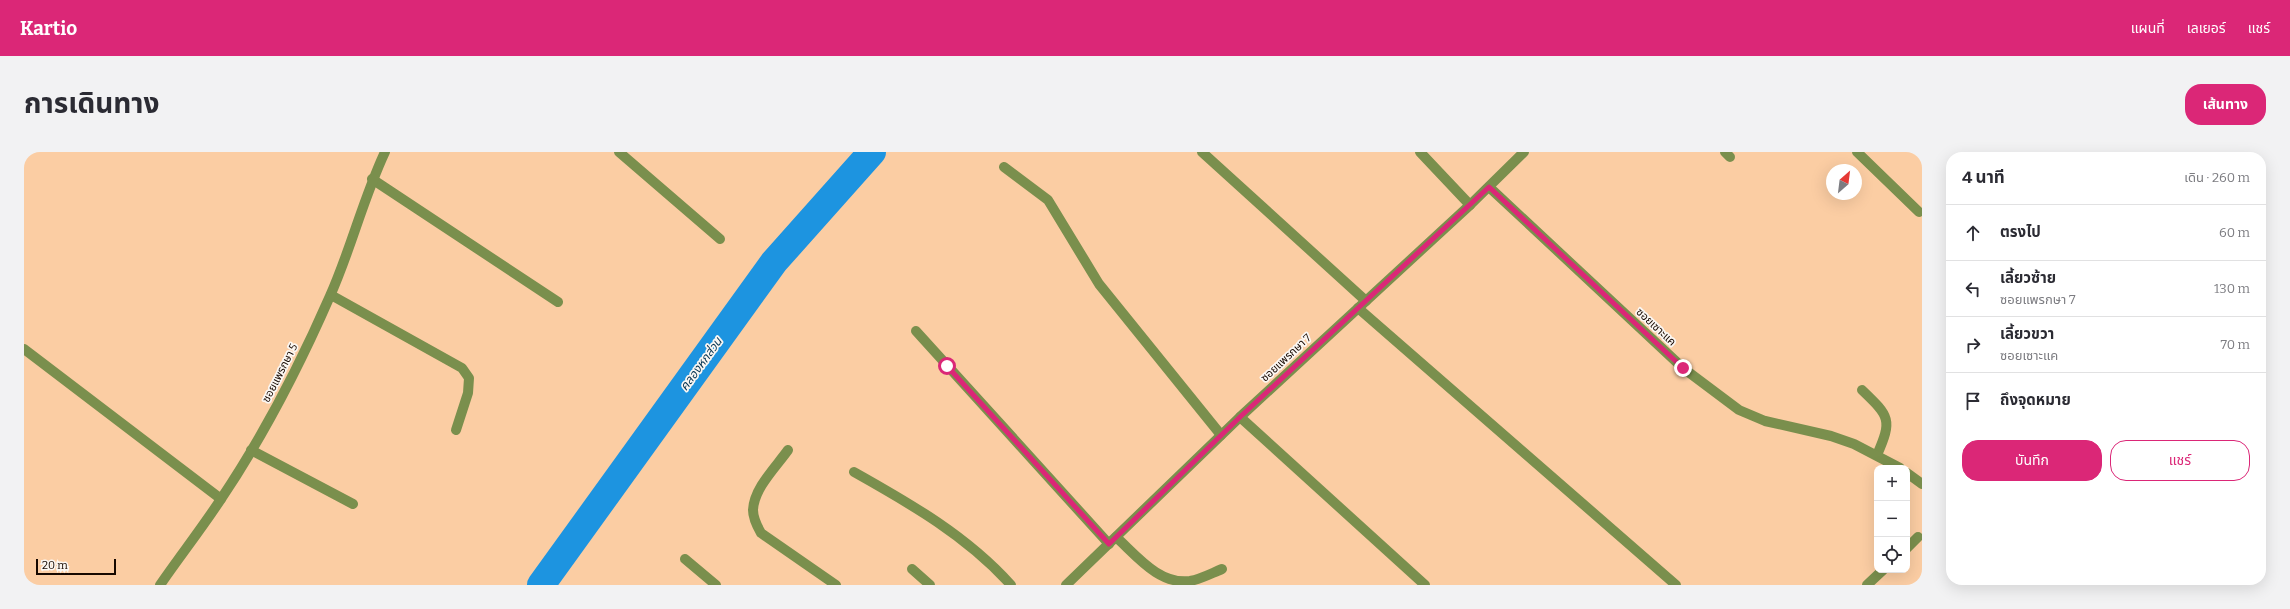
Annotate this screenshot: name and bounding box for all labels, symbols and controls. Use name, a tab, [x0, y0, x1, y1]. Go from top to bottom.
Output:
text: Kartio	[20, 17, 77, 40]
text: แผนที่	[2131, 20, 2165, 37]
text: เลเยอร์	[2187, 20, 2226, 37]
text: แชร์	[2248, 20, 2270, 37]
button: เส้นทาง	[2185, 84, 2266, 125]
text: การเดินทาง	[24, 87, 159, 120]
north arrow	[1826, 164, 1862, 200]
text: 4 นาที	[1962, 167, 2005, 188]
text: เดิน · 260 m	[2184, 170, 2250, 185]
icon: ahead	[1962, 222, 1984, 244]
text: ตรงไป	[2000, 223, 2041, 241]
text: 60 m	[2219, 225, 2250, 240]
text: เลี้ยวซ้าย	[2000, 269, 2056, 287]
icon: left	[1962, 278, 1984, 300]
text: 130 m	[2214, 281, 2250, 296]
text: ซอยแพรกษา 7	[2000, 292, 2075, 307]
street label: ซอยเซาะแค	[1634, 305, 1678, 349]
text: เลี้ยวขวา	[2000, 325, 2054, 343]
street label: ซอยแพรกษา 7	[1258, 331, 1314, 385]
water label: คลองหกส่วน	[677, 334, 725, 393]
icon: right	[1962, 334, 1984, 356]
text: 70 m	[2220, 337, 2250, 352]
street label: ซอยแพรกษา 5	[260, 341, 300, 405]
text: ซอยเซาะแค	[2000, 348, 2058, 363]
route start	[938, 357, 956, 375]
route end	[1674, 359, 1692, 377]
icon: arrive	[1962, 390, 1984, 412]
text: ถึงจุดหมาย	[2000, 391, 2071, 409]
button: บันทึก	[1962, 440, 2102, 481]
button: แชร์	[2110, 440, 2250, 481]
map controls	[1874, 465, 1910, 573]
button: +	[1874, 465, 1910, 501]
button: −	[1874, 501, 1910, 537]
button: locate	[1874, 537, 1910, 573]
scale bar	[36, 557, 116, 576]
text: 20 m	[42, 559, 68, 572]

